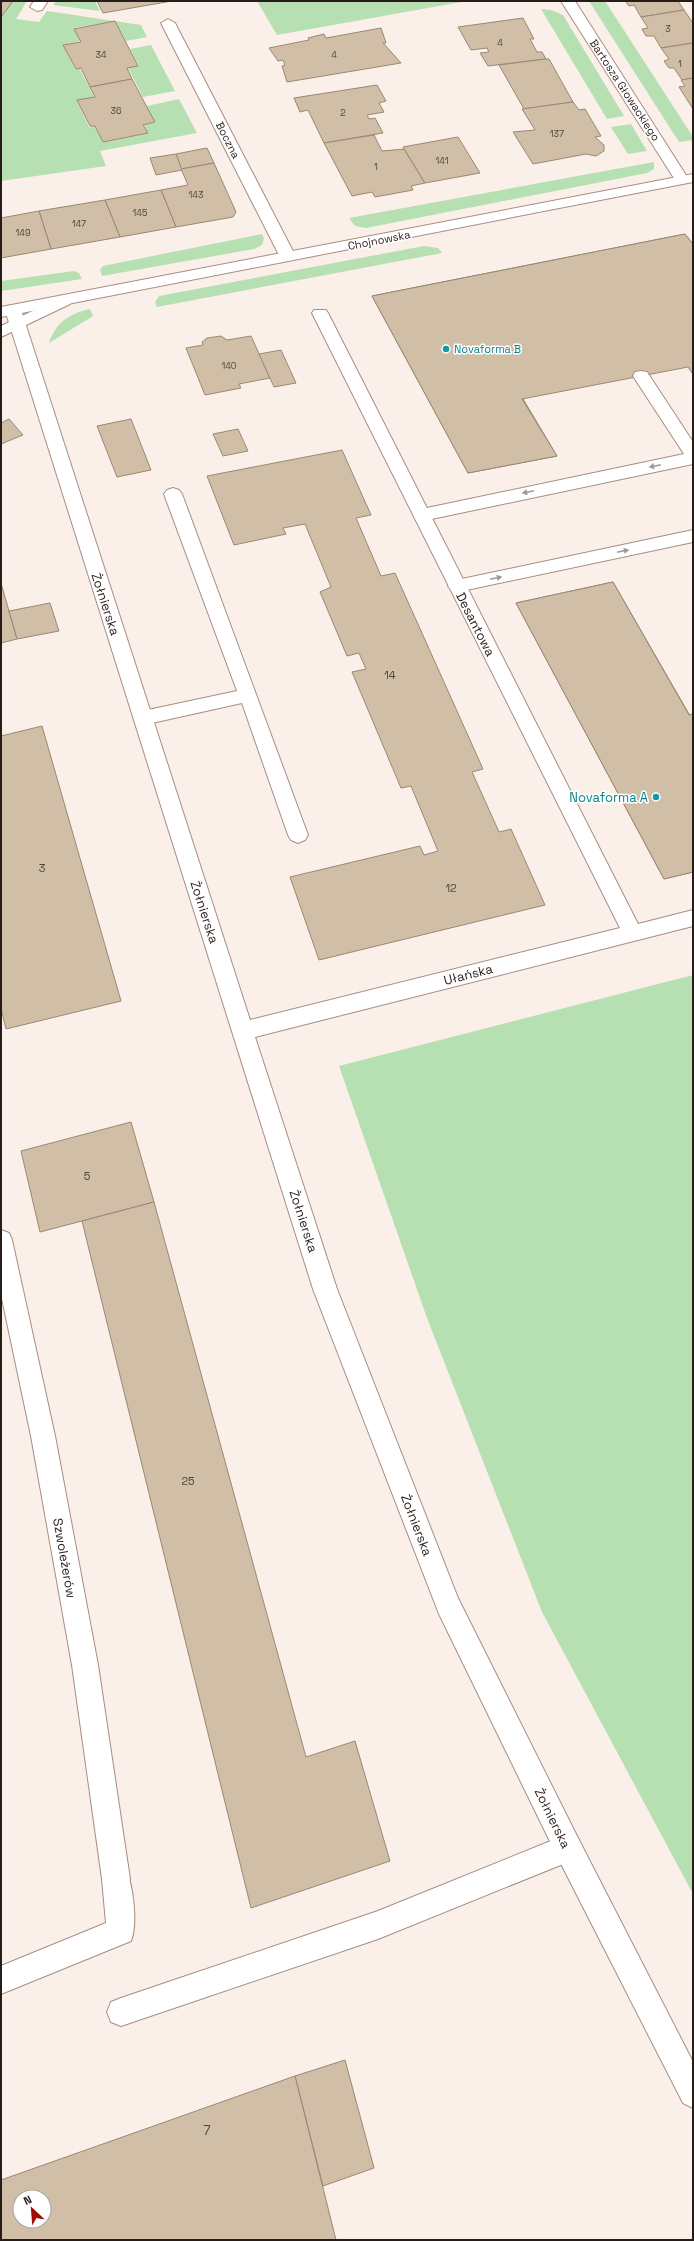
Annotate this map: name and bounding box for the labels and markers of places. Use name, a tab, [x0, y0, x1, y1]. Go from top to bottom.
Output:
place label: Novaforma B	[454, 342, 521, 356]
marker: Novaforma B	[441, 344, 451, 354]
place label: Novaforma A	[569, 789, 648, 806]
marker: Novaforma A	[651, 792, 661, 802]

